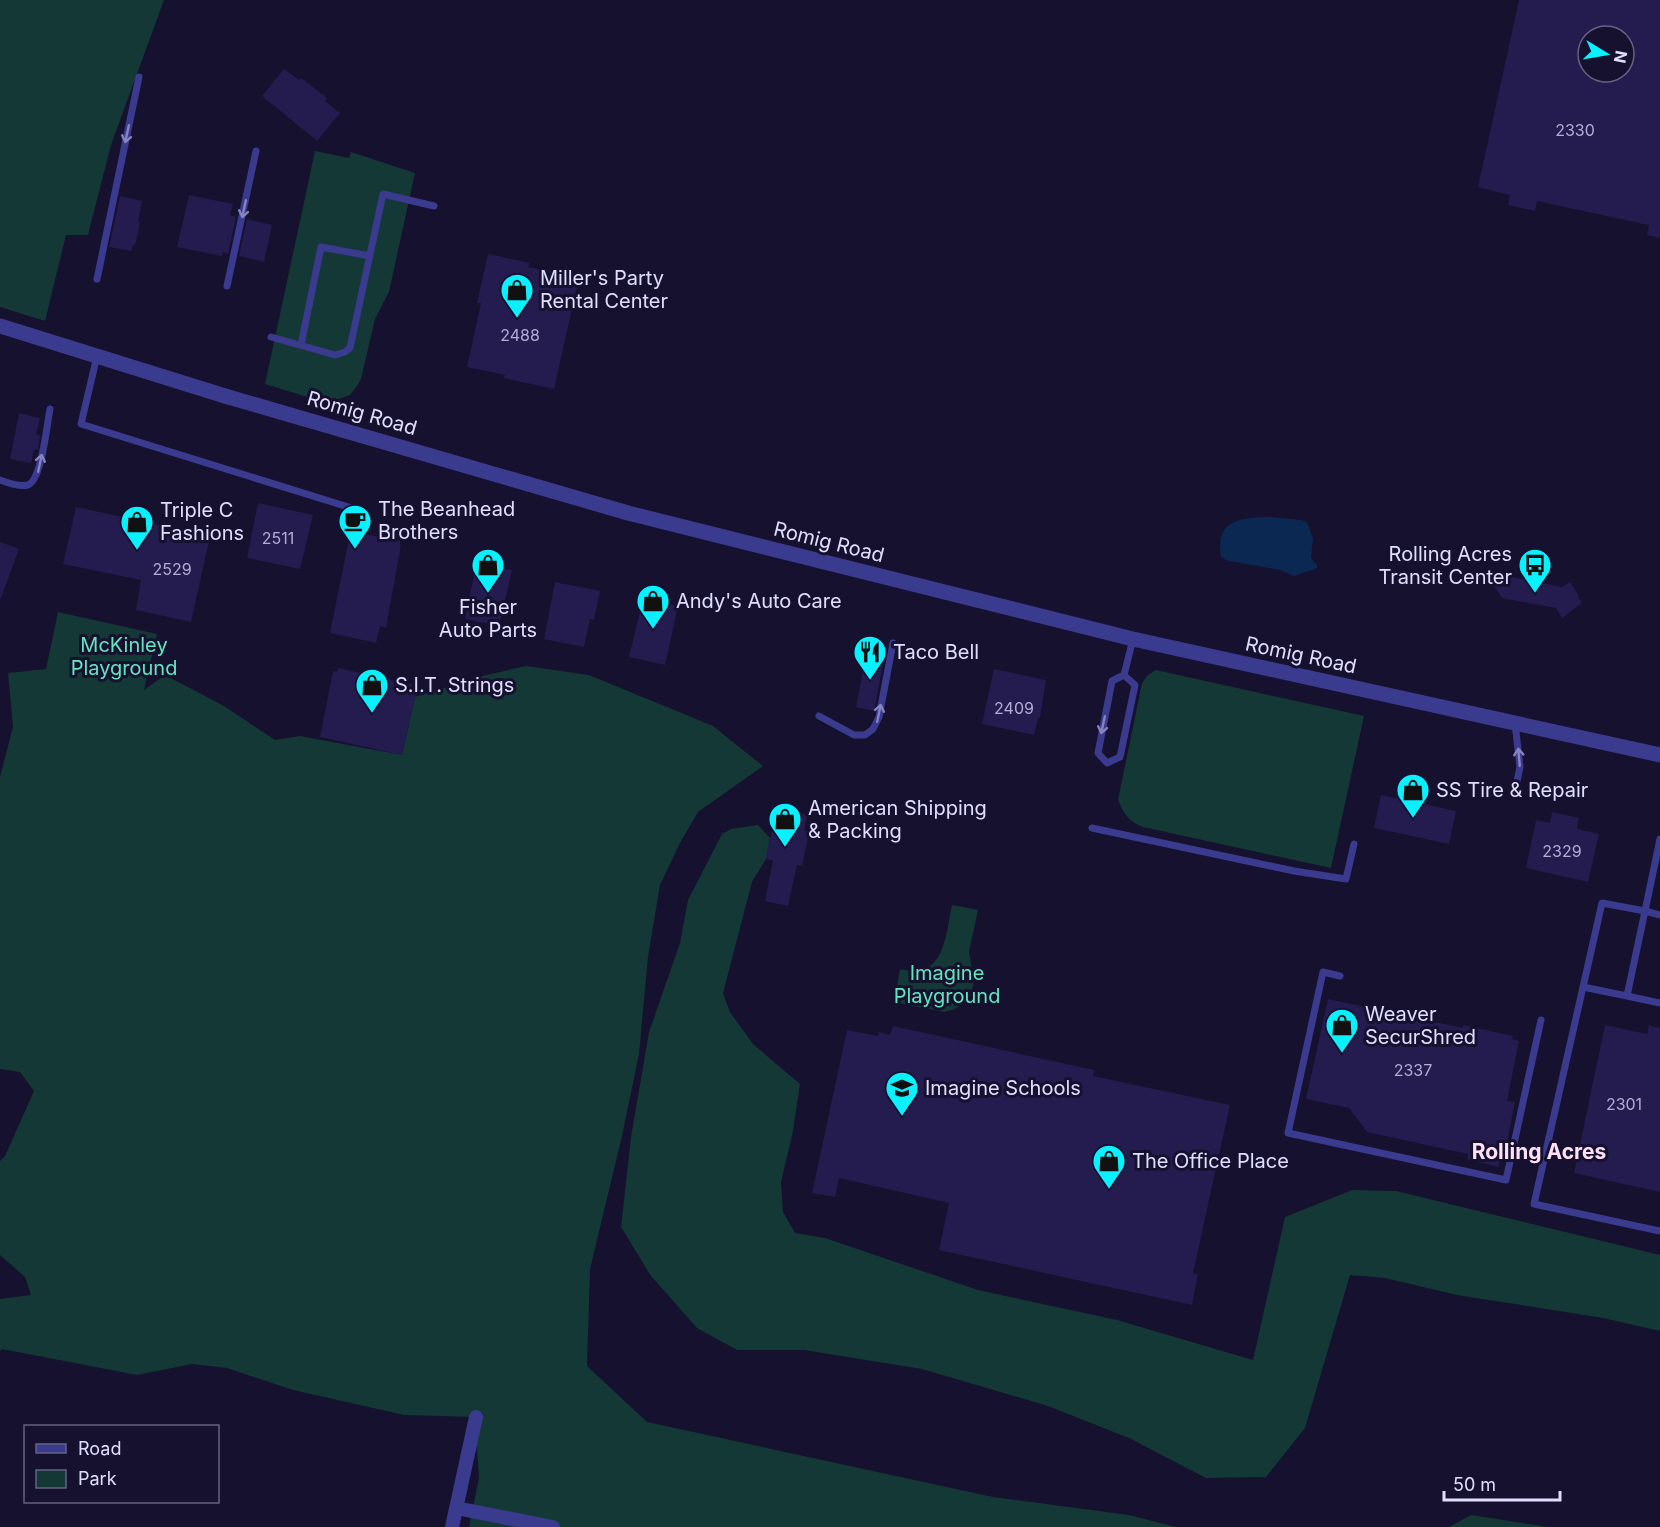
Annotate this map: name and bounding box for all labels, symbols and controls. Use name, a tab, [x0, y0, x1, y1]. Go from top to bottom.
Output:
north arrow	[1576, 24, 1636, 84]
text: N	[1610, 49, 1632, 65]
house number: 2330	[1555, 120, 1595, 140]
one-way arrow	[121, 124, 132, 144]
one-way arrow	[237, 199, 249, 218]
place label: Miller's Party Rental Center	[540, 266, 668, 313]
shop icon: Miller's Party Rental Center	[499, 272, 535, 319]
house number: 2488	[500, 325, 540, 345]
street label: Romig Road	[304, 386, 420, 440]
one-way arrow	[34, 453, 46, 472]
place label: The Beanhead Brothers	[378, 497, 515, 544]
place label: Triple C Fashions	[160, 498, 244, 545]
cafe icon: The Beanhead Brothers	[337, 503, 373, 550]
shop icon: Triple C Fashions	[119, 504, 155, 551]
street label: Romig Road	[771, 517, 887, 567]
house number: 2511	[262, 528, 294, 548]
place label: Rolling Acres Transit Center	[1378, 542, 1512, 589]
shop icon: Fisher Auto Parts	[470, 547, 506, 594]
bus stop icon: Rolling Acres Transit Center	[1517, 547, 1553, 594]
house number: 2529	[152, 559, 192, 579]
shop icon: Andy's Auto Care	[635, 583, 671, 630]
place label: Andy's Auto Care	[676, 589, 842, 613]
place label: Fisher Auto Parts	[439, 595, 537, 642]
street label: Romig Road	[1243, 632, 1359, 678]
park label: McKinley Playground	[71, 633, 177, 680]
restaurant icon: Taco Bell	[852, 634, 888, 681]
place label: Taco Bell	[893, 640, 979, 664]
shop icon: S.I.T. Strings	[354, 667, 390, 714]
place label: S.I.T. Strings	[395, 673, 514, 697]
house number: 2409	[994, 698, 1034, 718]
one-way arrow	[874, 703, 885, 723]
one-way arrow	[1097, 715, 1108, 734]
one-way arrow	[1513, 747, 1524, 767]
shop icon: SS Tire & Repair	[1395, 772, 1431, 819]
place label: SS Tire & Repair	[1436, 778, 1589, 802]
place label: American Shipping & Packing	[808, 796, 987, 843]
shop icon: American Shipping & Packing	[767, 801, 803, 848]
house number: 2329	[1542, 841, 1582, 861]
park label: Imagine Playground	[894, 961, 1000, 1008]
place label: Weaver SecurShred	[1365, 1002, 1476, 1049]
shop icon: Weaver SecurShred	[1324, 1007, 1360, 1054]
house number: 2337	[1394, 1060, 1432, 1080]
school or university icon: Imagine Schools	[884, 1070, 920, 1117]
place label: Imagine Schools	[925, 1076, 1081, 1100]
house number: 2301	[1606, 1094, 1642, 1114]
district label: Rolling Acres	[1472, 1139, 1606, 1164]
shop icon: The Office Place	[1091, 1143, 1127, 1190]
place label: The Office Place	[1132, 1149, 1289, 1173]
legend	[24, 1425, 219, 1503]
text: Road	[78, 1438, 121, 1459]
scale bar	[1444, 1464, 1560, 1502]
text: Park	[78, 1468, 117, 1489]
text: 50 m	[1453, 1474, 1496, 1495]

